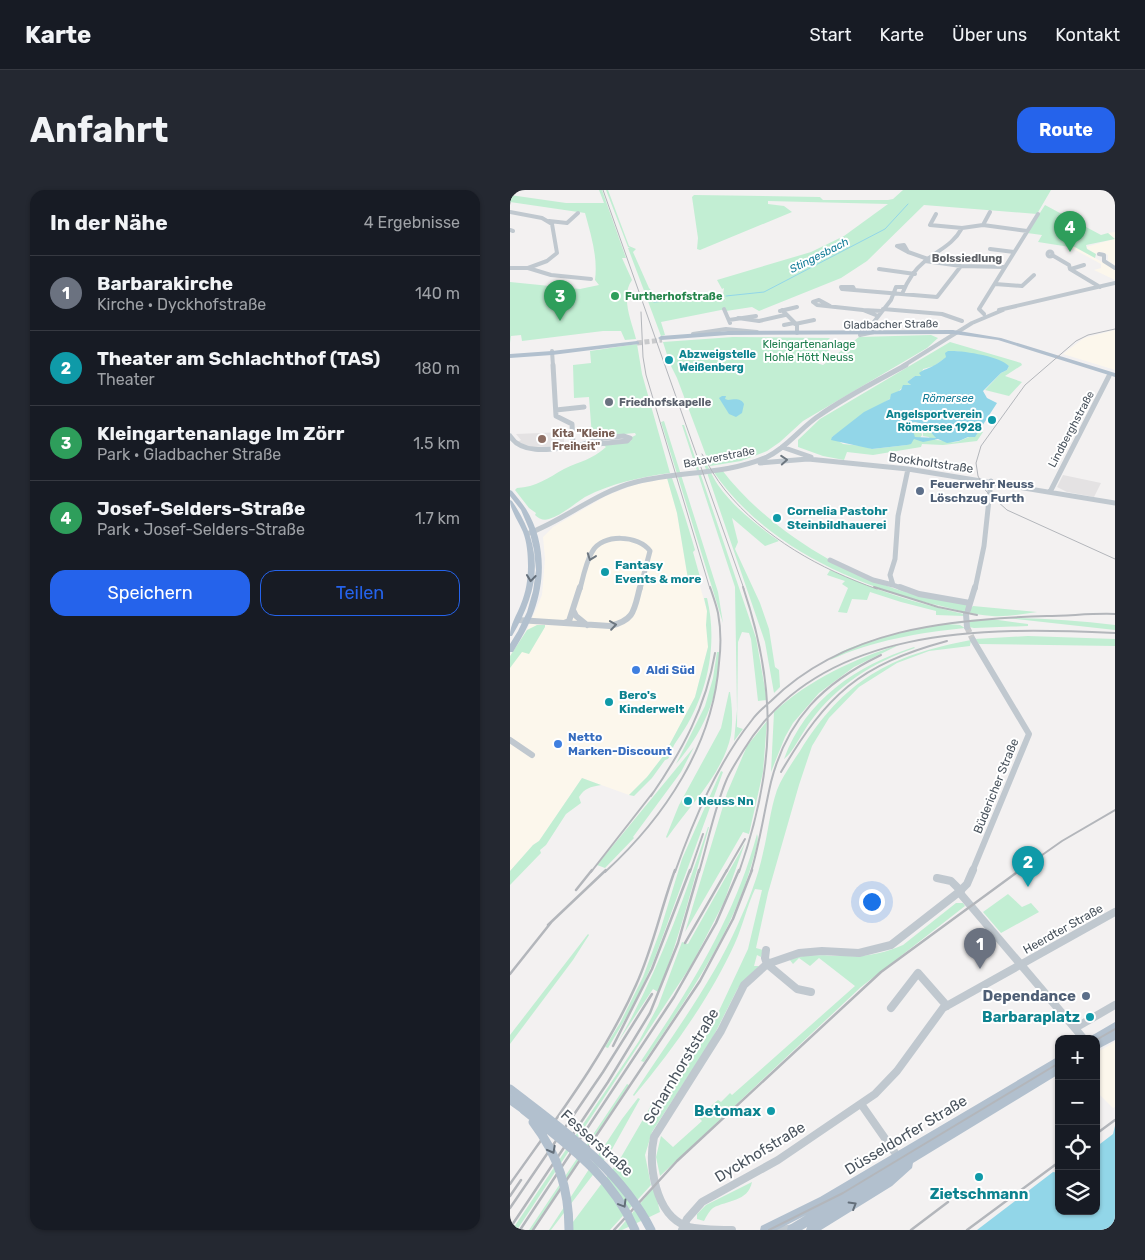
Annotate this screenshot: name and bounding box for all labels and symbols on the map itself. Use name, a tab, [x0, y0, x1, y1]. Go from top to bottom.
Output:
pin: 4	[1054, 211, 1086, 252]
water label: Stingesbach	[788, 235, 851, 276]
district label: Bolssiedlung	[932, 252, 1002, 265]
pin: 3	[544, 280, 576, 321]
marker: Furtherhofstraße	[609, 290, 621, 302]
place label: Furtherhofstraße	[625, 290, 723, 303]
street label: Gladbacher Straße	[843, 317, 939, 332]
park label: Kleingartenanlage Hohle Hött Neuss	[763, 338, 855, 364]
place label: Abzweigstelle Weißenberg	[679, 348, 757, 374]
marker: Abzweigstelle Weißenberg	[663, 354, 675, 366]
street label: Lindberghstraße	[1046, 389, 1097, 470]
water label: Römersee	[922, 392, 974, 405]
marker: Friedhofskapelle	[603, 396, 615, 408]
place label: Friedhofskapelle	[619, 396, 712, 409]
place label: Angelsportverein Römersee 1928	[886, 408, 982, 434]
marker: Angelsportverein Römersee 1928	[986, 414, 998, 426]
place label: Kita "Kleine Freiheit"	[552, 427, 616, 453]
marker: Kita "Kleine Freiheit"	[536, 433, 548, 445]
street label: Bataverstraße	[682, 444, 756, 471]
street label: Bockholtstraße	[888, 450, 974, 476]
one-way arrow	[780, 454, 788, 465]
place label: Feuerwehr Neuss Löschzug Furth	[930, 477, 1034, 505]
marker: Feuerwehr Neuss Löschzug Furth	[914, 485, 926, 497]
place label: Cornelia Pastohr Steinbildhauerei	[787, 504, 888, 532]
marker: Cornelia Pastohr Steinbildhauerei	[771, 512, 783, 524]
one-way arrow	[587, 552, 597, 560]
place label: Fantasy Events & more	[615, 558, 701, 586]
marker: Fantasy Events & more	[599, 566, 611, 578]
one-way arrow	[526, 574, 537, 582]
one-way arrow	[608, 620, 617, 630]
place label: Aldi Süd	[646, 663, 695, 677]
marker: Aldi Süd	[630, 664, 642, 676]
place label: Bero's Kinderwelt	[619, 688, 685, 716]
marker: Bero's Kinderwelt	[603, 696, 615, 708]
place label: Netto Marken-Discount	[568, 730, 672, 758]
street label: Büdericher Straße	[971, 736, 1022, 836]
marker: Netto Marken-Discount	[552, 738, 564, 750]
place label: Neuss Nn	[698, 794, 754, 808]
marker: Neuss Nn	[682, 795, 694, 807]
pin: 2	[1012, 846, 1044, 887]
your location	[859, 889, 885, 915]
street label: Heerdter Straße	[1021, 901, 1106, 957]
pin: 1	[964, 928, 996, 969]
place label: Dependance	[983, 987, 1076, 1005]
marker: Dependance	[1080, 990, 1092, 1002]
street label: Scharnhorststraße	[639, 1005, 723, 1127]
place label: Barbaraplatz	[982, 1008, 1080, 1026]
marker: Barbaraplatz	[1084, 1011, 1096, 1023]
street label: Düsseldorfer Straße	[842, 1091, 970, 1179]
place label: Betomax	[694, 1102, 761, 1120]
marker: Betomax	[765, 1105, 777, 1117]
street label: Fesserstraße	[557, 1106, 637, 1180]
street label: Dyckhofstraße	[711, 1118, 809, 1186]
one-way arrow	[546, 1145, 556, 1154]
marker: Zietschmann	[973, 1171, 985, 1183]
place label: Zietschmann	[930, 1185, 1028, 1203]
one-way arrow	[616, 1198, 626, 1207]
one-way arrow	[847, 1201, 856, 1211]

